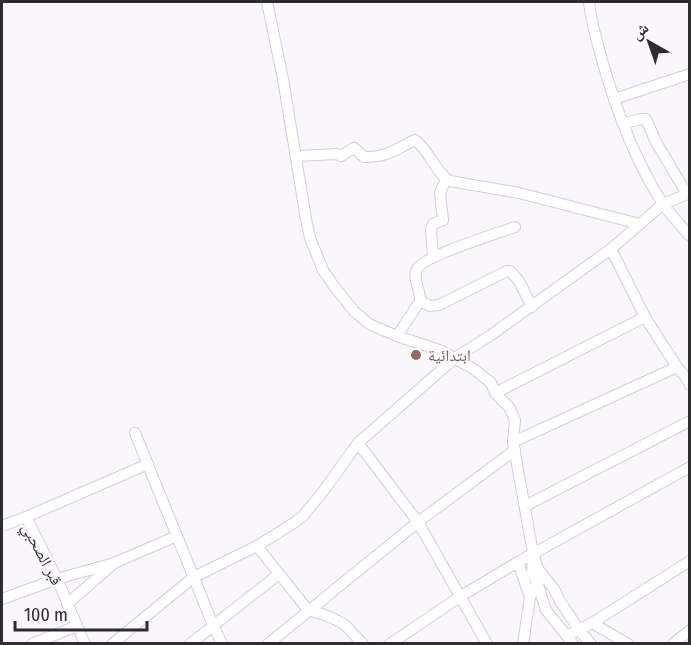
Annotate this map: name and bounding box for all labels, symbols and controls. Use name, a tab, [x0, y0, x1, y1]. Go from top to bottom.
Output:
north arrow	[619, 12, 679, 72]
text: ش	[627, 18, 652, 44]
place label: ابتدائية	[428, 346, 471, 365]
marker: ابتدائية	[409, 348, 423, 362]
street label: قبر الصحبي	[15, 520, 66, 590]
scale bar	[15, 594, 147, 632]
text: 100 m	[24, 604, 68, 626]

